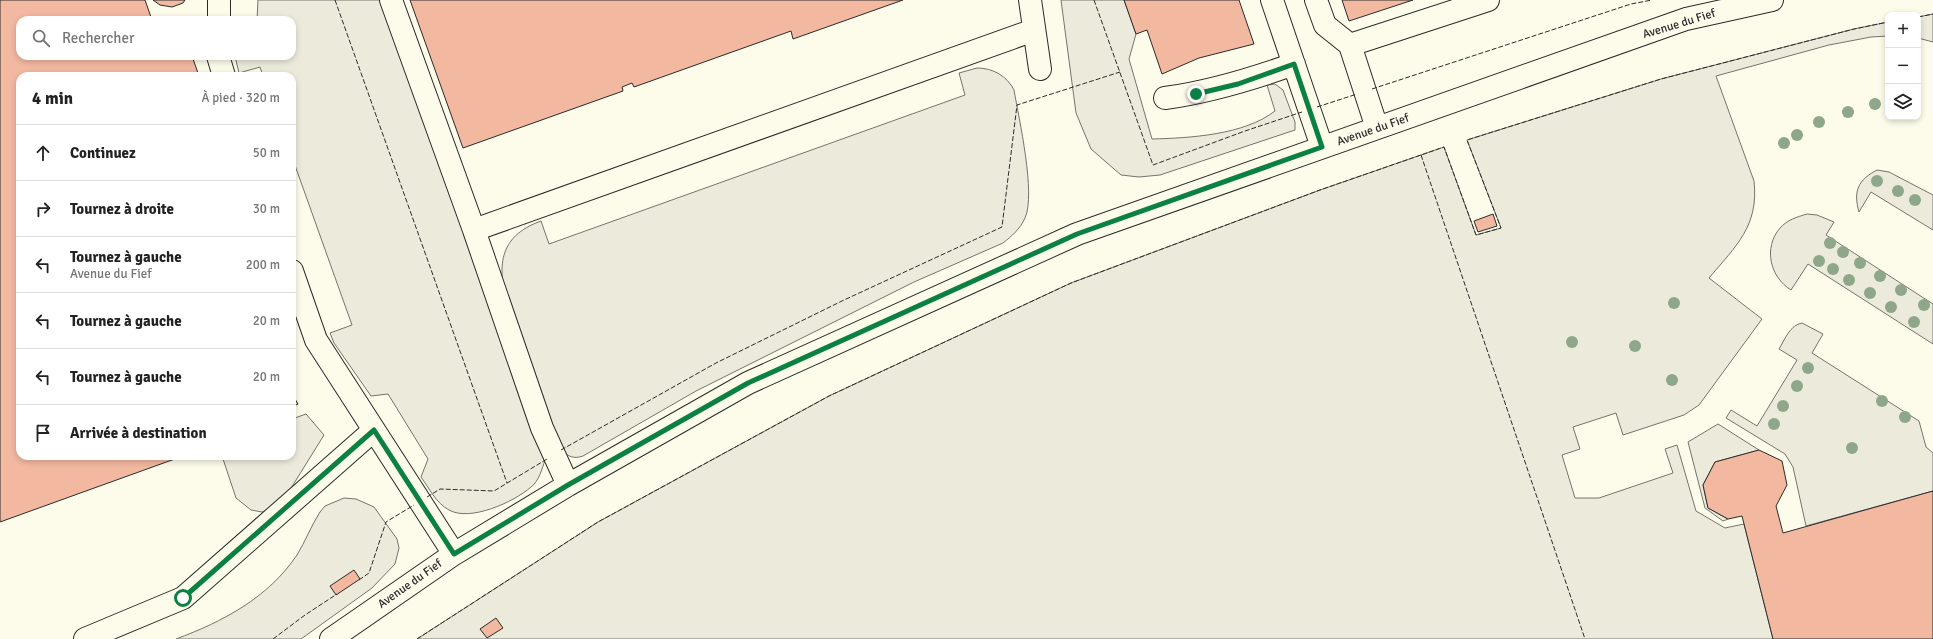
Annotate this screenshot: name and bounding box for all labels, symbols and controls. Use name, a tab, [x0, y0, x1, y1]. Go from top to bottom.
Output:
street label: Avenue du Fief	[1641, 6, 1718, 42]
map controls	[1885, 12, 1921, 120]
button: +	[1885, 12, 1921, 48]
search box	[16, 16, 296, 60]
icon: search	[30, 27, 52, 49]
text: Rechercher	[62, 29, 135, 47]
button: −	[1885, 48, 1921, 84]
button: layers	[1885, 84, 1921, 120]
route end	[1187, 85, 1205, 103]
text: 4 min	[32, 88, 73, 109]
text: À pied · 320 m	[201, 90, 280, 106]
street label: Avenue du Fief	[1335, 110, 1412, 149]
icon: ahead	[32, 142, 54, 164]
text: Continuez	[70, 144, 136, 162]
text: 50 m	[253, 145, 280, 161]
icon: right	[32, 198, 54, 220]
text: Tournez à droite	[70, 200, 174, 218]
text: 30 m	[253, 201, 280, 217]
text: Tournez à gauche	[70, 248, 182, 266]
icon: left	[32, 254, 54, 276]
text: 200 m	[246, 257, 280, 273]
text: Avenue du Fief	[70, 266, 152, 282]
icon: left	[32, 310, 54, 332]
text: Tournez à gauche	[70, 312, 182, 330]
text: 20 m	[253, 313, 280, 329]
icon: left	[32, 366, 54, 388]
text: Tournez à gauche	[70, 368, 182, 386]
text: 20 m	[253, 369, 280, 385]
icon: arrive	[32, 422, 54, 444]
text: Arrivée à destination	[70, 424, 207, 442]
street label: Avenue du Fief	[375, 556, 446, 612]
route start	[174, 589, 192, 607]

